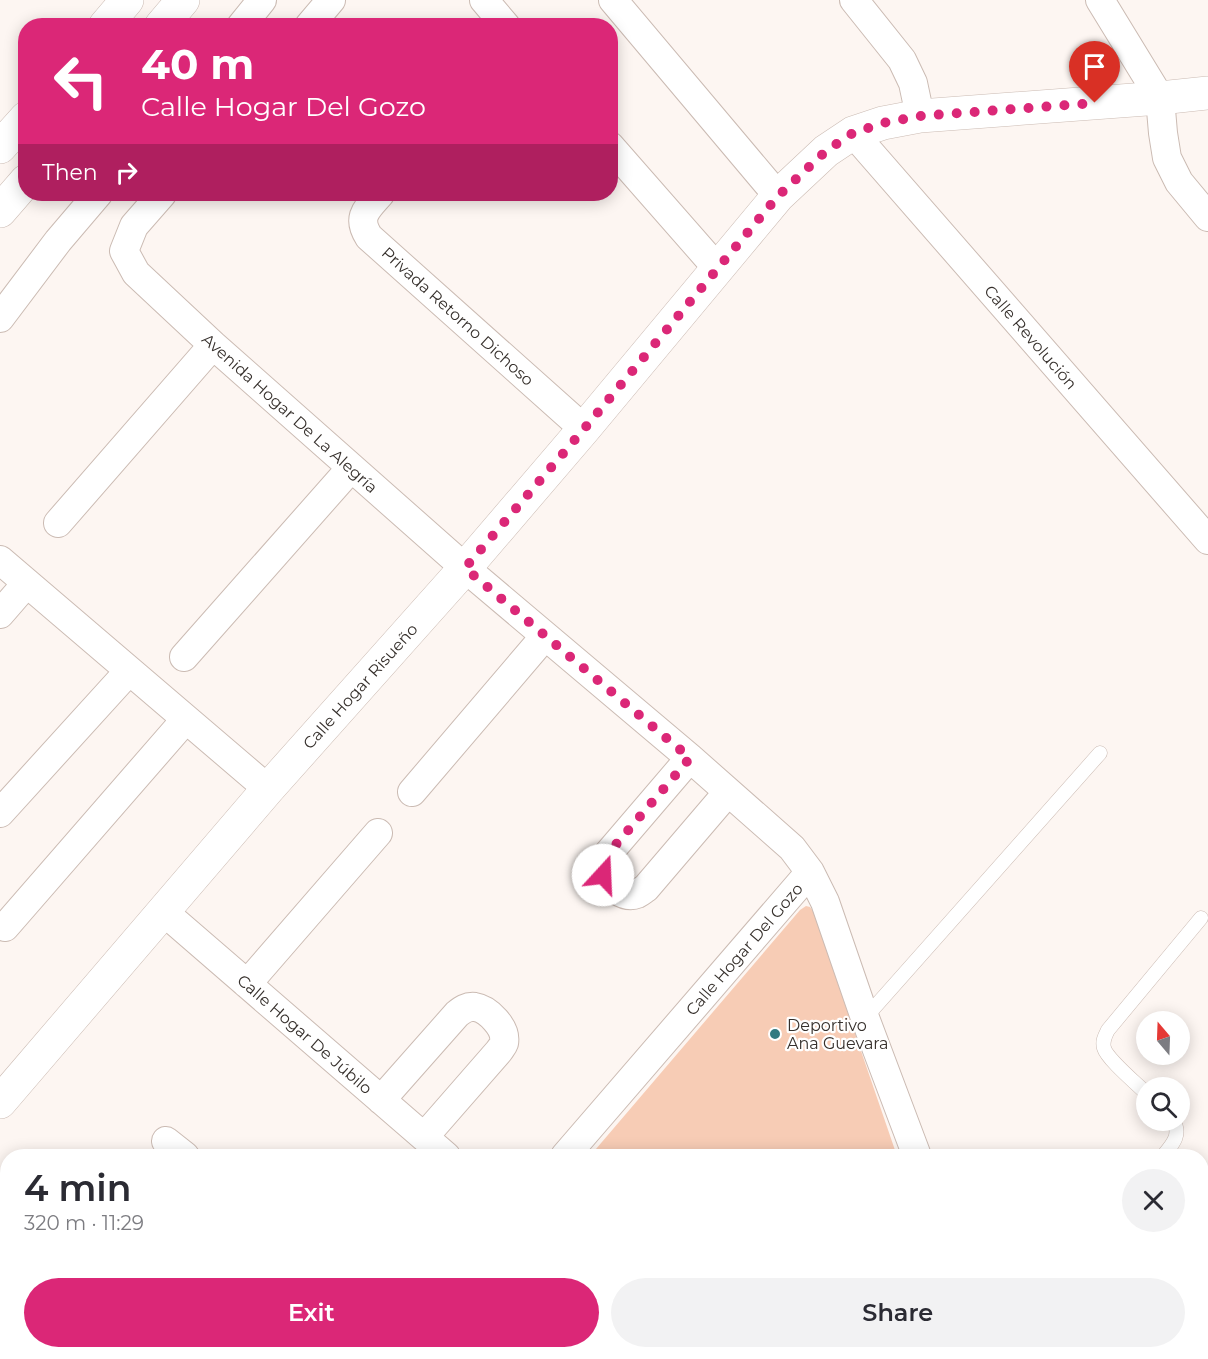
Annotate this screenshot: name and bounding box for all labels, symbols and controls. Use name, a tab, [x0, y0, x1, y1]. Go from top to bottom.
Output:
text: 40 m	[141, 38, 254, 90]
pin	[1069, 41, 1120, 103]
icon: left	[42, 42, 120, 120]
icon: arrive	[1078, 50, 1111, 83]
text: Calle Hogar Del Gozo	[141, 90, 426, 123]
icon: right	[110, 156, 143, 189]
text: Then	[42, 159, 98, 186]
street label: Privada Retorno Dichoso	[378, 243, 538, 390]
street label: Calle Revolución	[980, 281, 1081, 393]
street label: Avenida Hogar De La Alegría	[198, 330, 381, 497]
street label: Calle Hogar Risueño	[299, 620, 422, 753]
position arrow	[571, 843, 635, 907]
street label: Calle Hogar Del Gozo	[682, 879, 807, 1019]
street label: Calle Hogar De Júbilo	[233, 971, 376, 1098]
north arrow	[1136, 1011, 1190, 1065]
map controls	[1136, 1011, 1190, 1131]
place label: Deportivo Ana Guevara	[787, 1016, 889, 1053]
marker: Deportivo Ana Guevara	[768, 1027, 782, 1041]
button: search	[1136, 1077, 1190, 1131]
text: 4 min	[24, 1166, 131, 1210]
button: close	[1122, 1169, 1185, 1232]
text: 320 m · 11:29	[24, 1211, 144, 1235]
button: Exit	[24, 1278, 599, 1347]
button: Share	[611, 1278, 1185, 1347]

